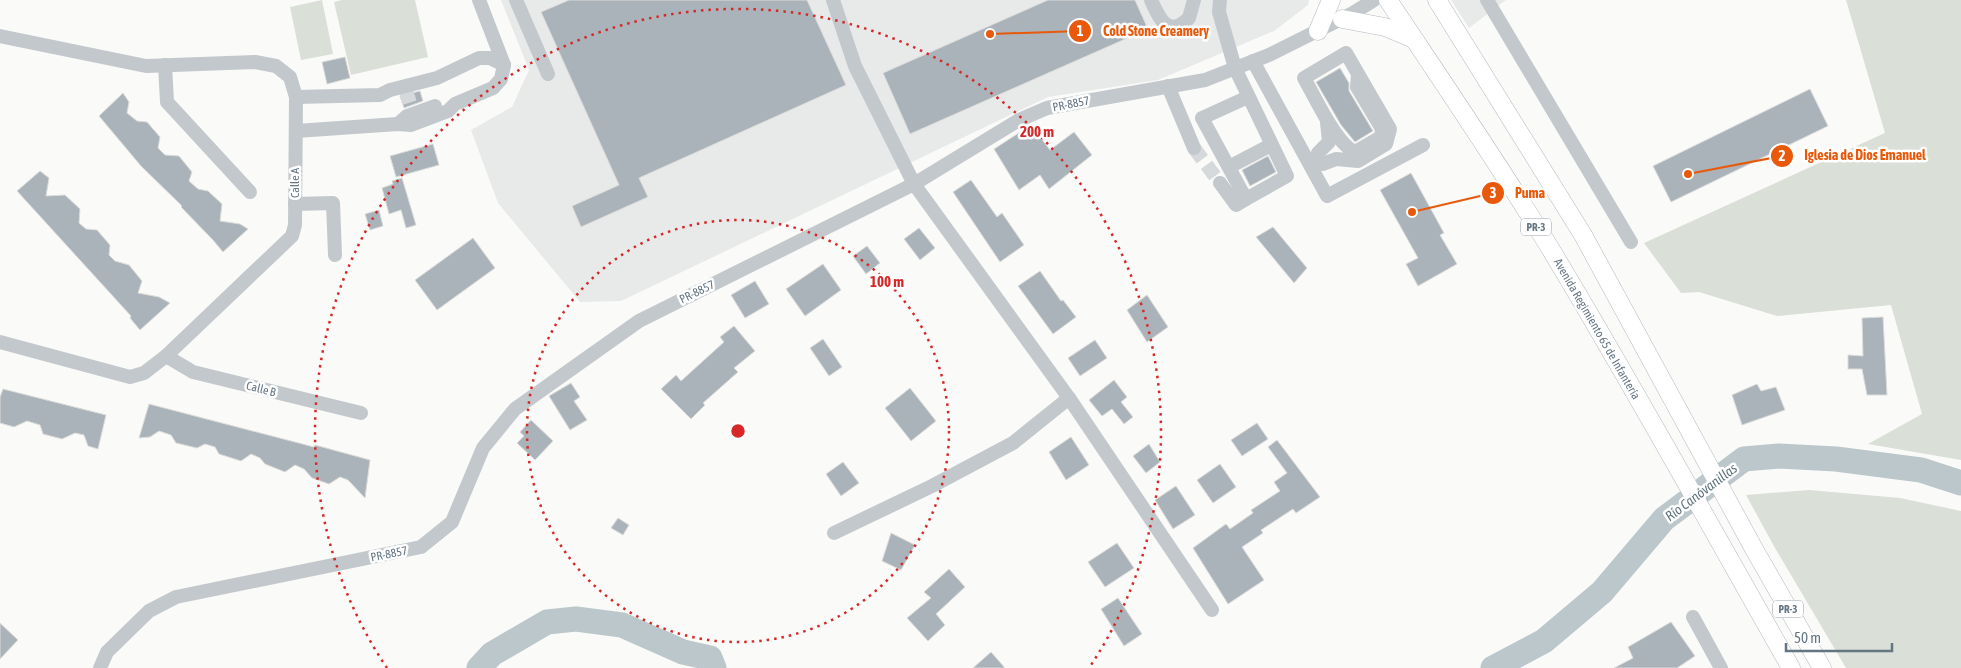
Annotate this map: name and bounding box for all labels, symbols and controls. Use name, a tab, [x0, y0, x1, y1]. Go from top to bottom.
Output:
callout: Cold Stone Creamery	[1068, 16, 1219, 45]
text: 1	[1076, 22, 1084, 39]
text: Cold Stone Creamery	[1103, 23, 1209, 39]
street label: PR-8857	[1051, 93, 1091, 114]
text: 200 m	[1020, 123, 1054, 140]
callout: Iglesia de Dios Emanuel	[1770, 141, 1936, 170]
text: 2	[1778, 147, 1786, 164]
text: Iglesia de Dios Emanuel	[1804, 147, 1926, 163]
street label: Calle A	[288, 168, 302, 198]
callout: Puma	[1480, 178, 1555, 207]
text: 3	[1489, 184, 1497, 201]
text: Puma	[1515, 185, 1546, 201]
road number: PR-3	[1521, 218, 1551, 236]
street label: Avenida Regimiento 65 de Infantería	[1551, 256, 1643, 402]
text: 100 m	[870, 273, 904, 290]
street label: PR-8857	[677, 277, 717, 307]
street label: Calle B	[245, 379, 278, 399]
centre of rings	[729, 422, 747, 440]
water label: Río Canóvanillas	[1662, 460, 1740, 524]
street label: PR-8857	[369, 543, 409, 564]
road number: PR-3	[1773, 600, 1803, 618]
scale bar	[1786, 620, 1892, 652]
text: 50 m	[1794, 629, 1821, 646]

